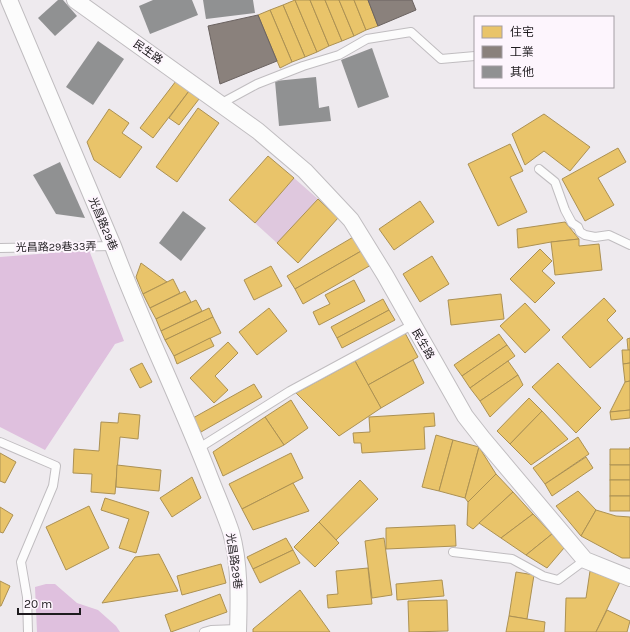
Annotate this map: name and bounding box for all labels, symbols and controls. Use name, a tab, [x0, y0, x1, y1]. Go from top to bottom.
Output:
legend	[474, 16, 614, 88]
text: 住宅	[510, 25, 534, 39]
street label: 民生路	[131, 37, 165, 67]
text: 工業	[510, 45, 534, 59]
text: 其他	[510, 65, 534, 79]
street label: 光昌路29巷	[86, 195, 120, 253]
street label: 光昌路29巷33弄	[16, 240, 96, 254]
street label: 民生路	[409, 326, 437, 362]
street label: 光昌路29巷	[224, 532, 244, 590]
scale bar	[18, 590, 80, 616]
text: 20 m	[24, 597, 52, 611]

